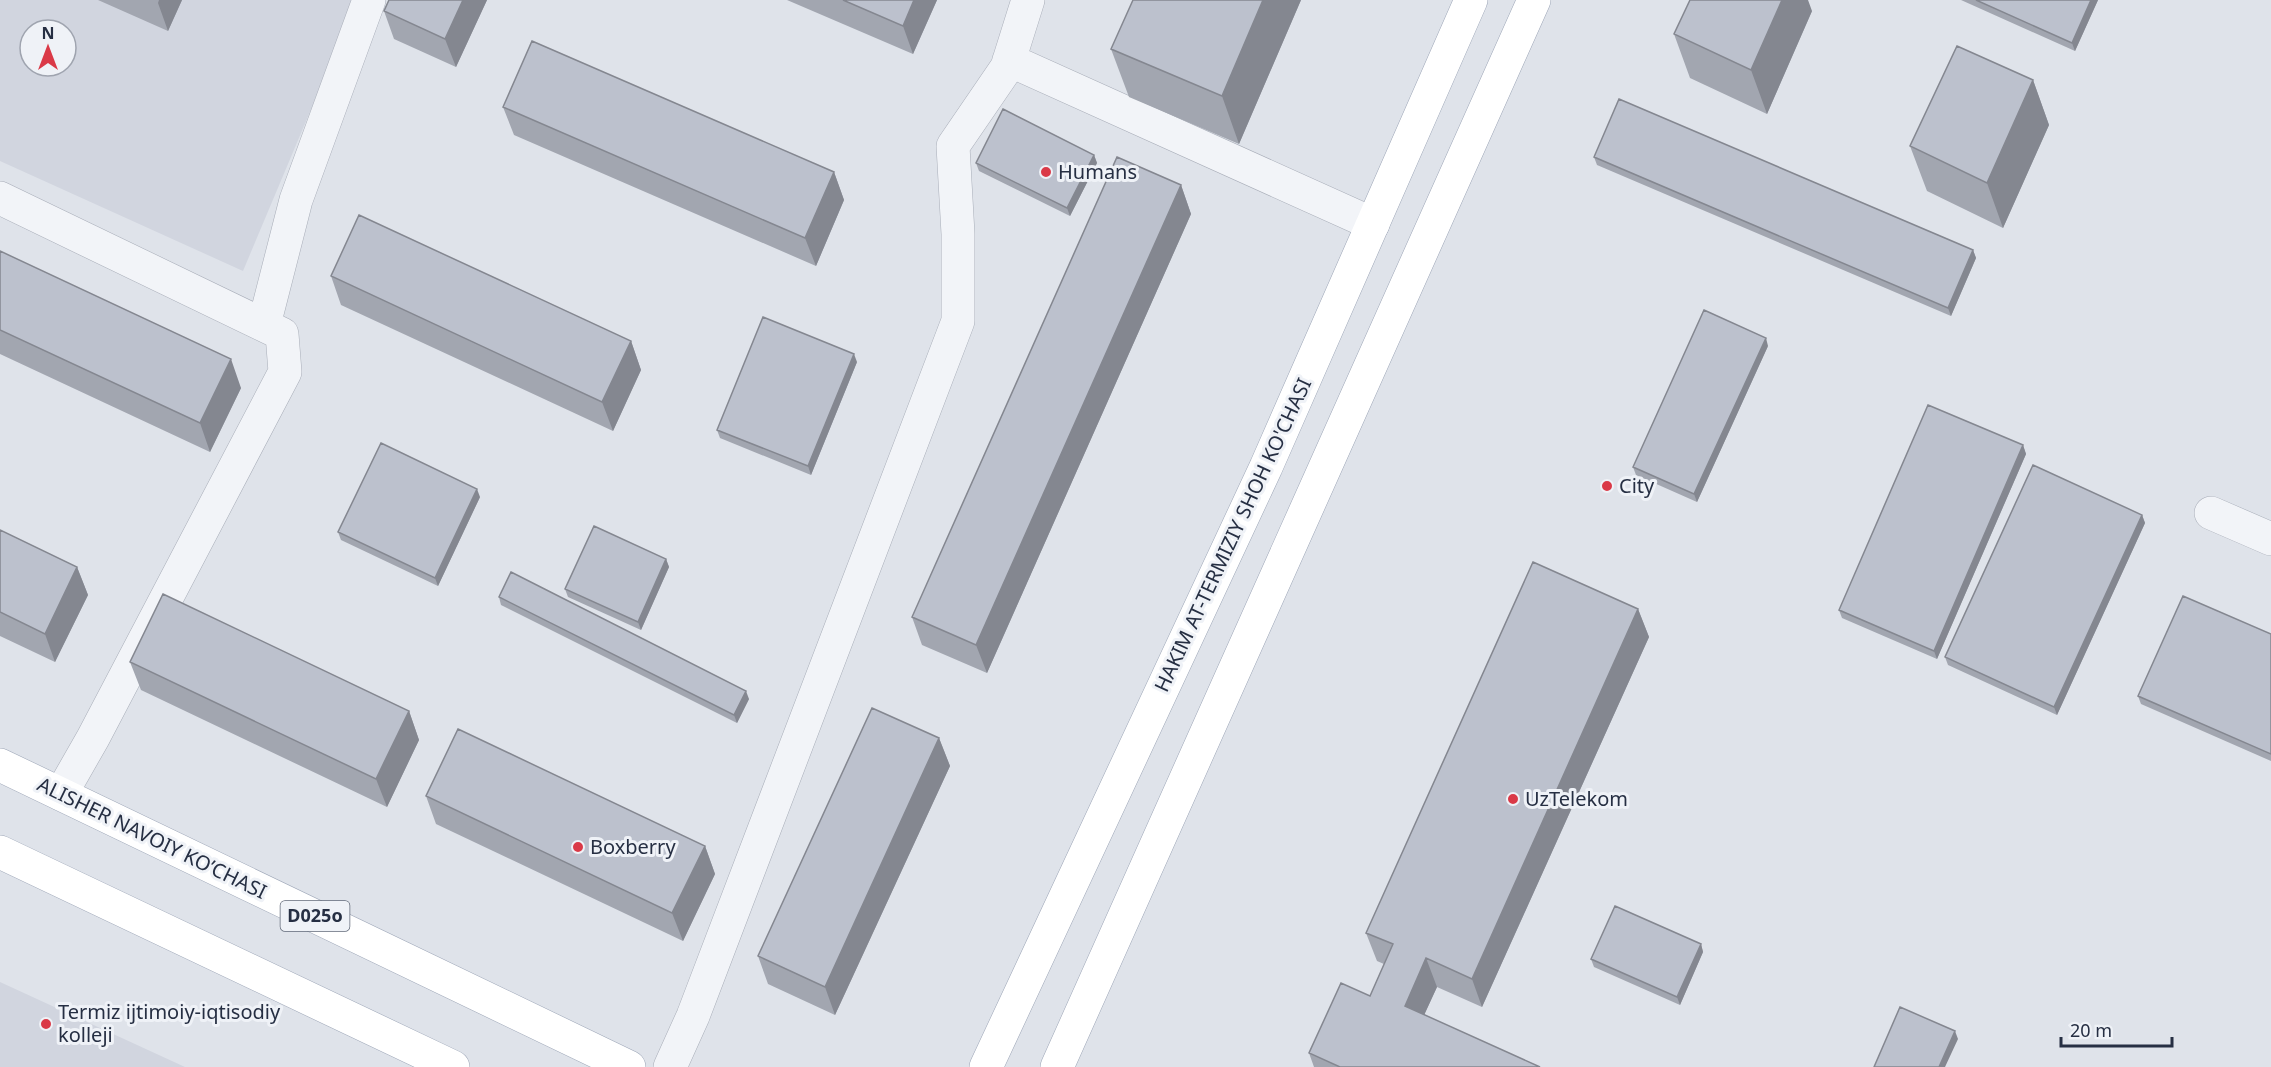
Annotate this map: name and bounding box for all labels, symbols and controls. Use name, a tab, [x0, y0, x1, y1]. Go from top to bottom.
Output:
north arrow	[18, 18, 78, 78]
text: N	[41, 22, 55, 44]
place label: Humans	[1058, 158, 1137, 185]
marker: Humans	[1039, 165, 1053, 179]
street label: HAKIM AT-TERMIZIY SHOH KO'CHASI	[1148, 374, 1317, 696]
place label: City	[1619, 472, 1655, 499]
marker: City	[1600, 479, 1614, 493]
street label: ALISHER NAVOIY KO’CHASI	[33, 770, 271, 905]
place label: UzTelekom	[1525, 785, 1628, 812]
marker: UzTelekom	[1506, 792, 1520, 806]
place label: Boxberry	[590, 833, 676, 860]
marker: Boxberry	[571, 840, 585, 854]
road number: D025o	[280, 901, 350, 931]
place label: Termiz ijtimoiy-iqtisodiy kolleji	[58, 998, 281, 1048]
scale bar	[2061, 1010, 2172, 1048]
marker: Termiz ijtimoiy-iqtisodiy kolleji	[39, 1017, 53, 1031]
text: 20 m	[2070, 1018, 2112, 1042]

